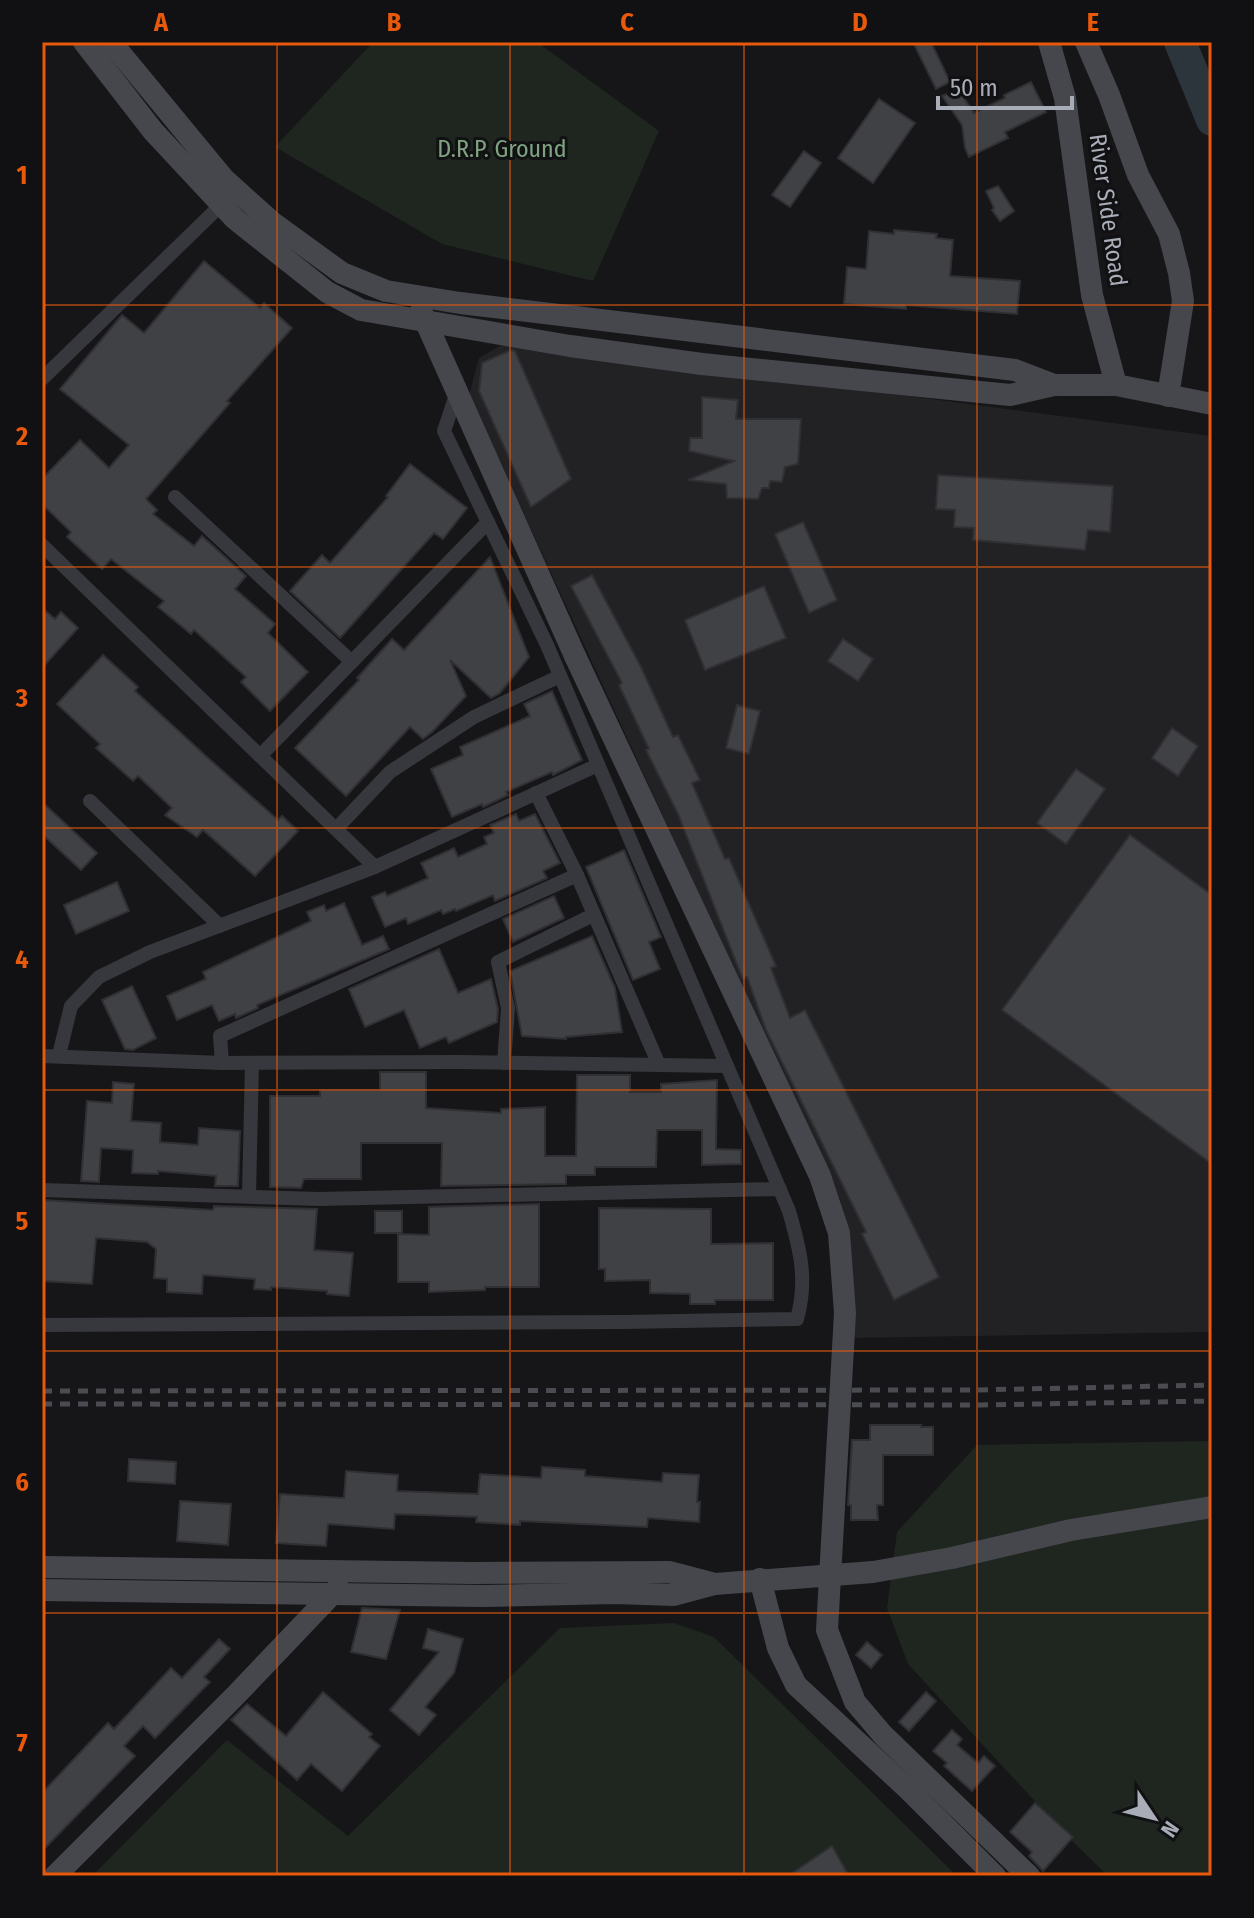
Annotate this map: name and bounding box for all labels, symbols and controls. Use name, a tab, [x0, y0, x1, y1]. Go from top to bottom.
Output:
text: A	[153, 7, 169, 38]
text: B	[387, 7, 402, 38]
text: C	[620, 7, 634, 38]
text: D	[852, 7, 868, 38]
text: E	[1087, 7, 1099, 38]
scale bar	[938, 60, 1072, 110]
text: 50 m	[950, 74, 998, 102]
street label: River Side Road	[1083, 132, 1133, 288]
park label: D.R.P. Ground	[437, 135, 567, 163]
text: 1	[17, 160, 28, 191]
text: 2	[15, 421, 28, 452]
text: 3	[15, 683, 28, 714]
text: 4	[15, 944, 29, 975]
text: 5	[16, 1206, 29, 1237]
text: 6	[15, 1467, 29, 1498]
text: 7	[16, 1728, 28, 1759]
north arrow	[1114, 1778, 1194, 1858]
text: N	[1155, 1816, 1185, 1842]

